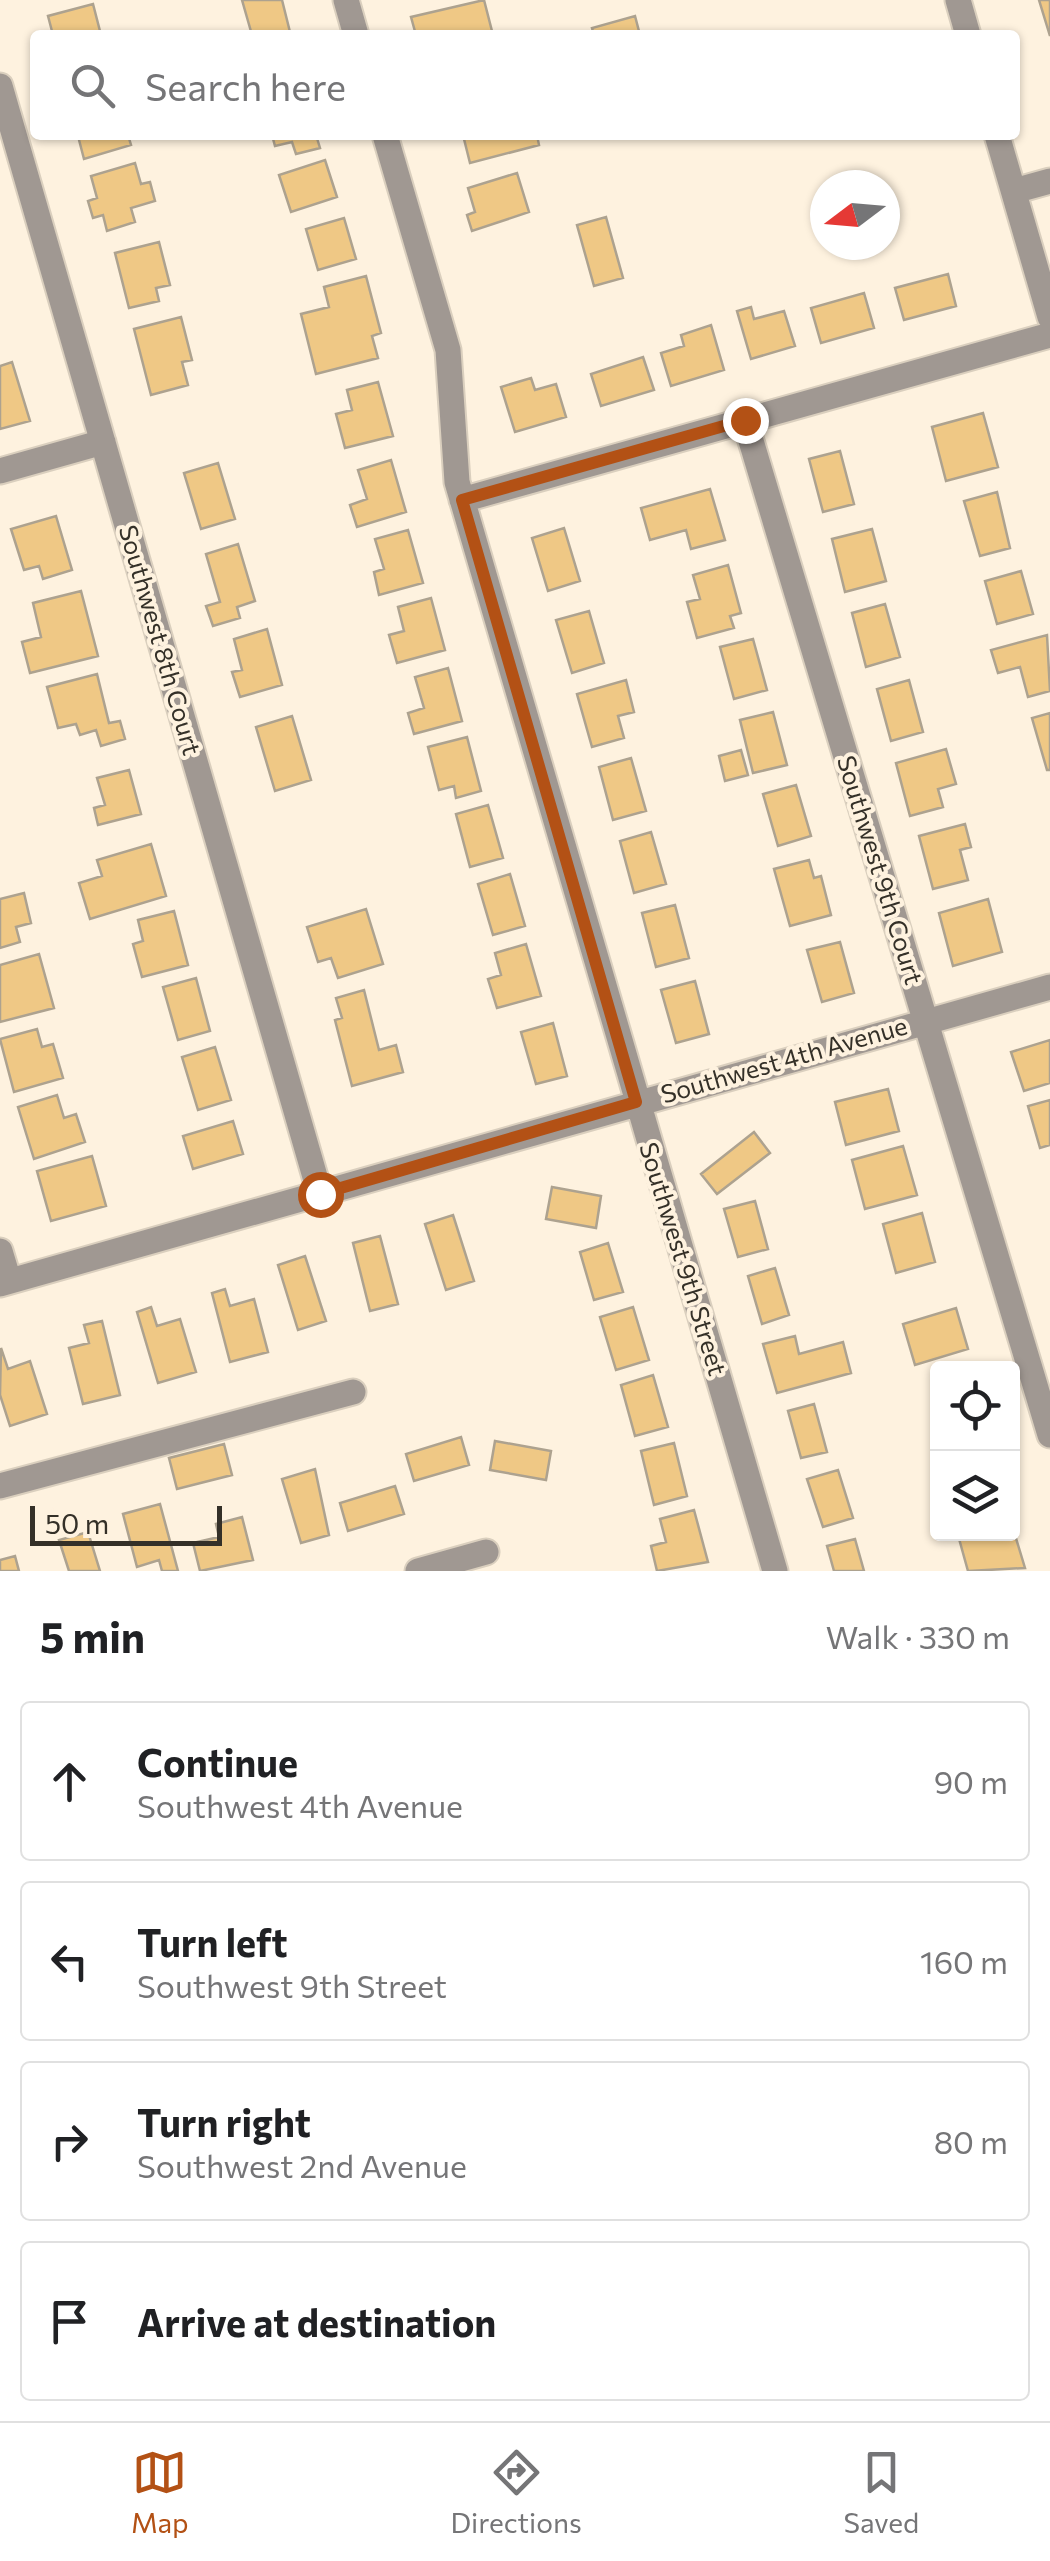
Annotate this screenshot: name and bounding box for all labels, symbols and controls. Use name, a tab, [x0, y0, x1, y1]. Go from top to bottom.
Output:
search box	[30, 30, 1020, 140]
icon: search	[65, 58, 120, 113]
text: Search here	[145, 62, 346, 109]
north arrow	[810, 170, 900, 260]
route end	[723, 398, 769, 444]
street label: Southwest 8th Court	[114, 521, 208, 758]
street label: Southwest 9th Court	[832, 752, 930, 988]
street label: Southwest 4th Avenue	[657, 1010, 910, 1109]
street label: Southwest 9th Street	[634, 1139, 734, 1379]
route start	[298, 1172, 344, 1218]
map controls	[930, 1361, 1020, 1541]
button: locate	[930, 1361, 1020, 1451]
button: layers	[930, 1451, 1020, 1541]
scale bar	[30, 1501, 222, 1546]
text: 50 m	[45, 1506, 109, 1540]
text: 5 min	[40, 1610, 145, 1662]
text: Walk · 330 m	[826, 1616, 1010, 1656]
text: Continue	[137, 1738, 298, 1785]
icon: ahead	[42, 1754, 97, 1809]
text: 90 m	[934, 1761, 1008, 1801]
text: Southwest 4th Avenue	[137, 1785, 463, 1825]
text: Turn left	[137, 1918, 288, 1965]
icon: left	[42, 1934, 97, 1989]
text: 160 m	[920, 1941, 1008, 1981]
text: Southwest 9th Street	[137, 1965, 447, 2005]
text: Turn right	[137, 2098, 311, 2145]
icon: right	[42, 2114, 97, 2169]
text: 80 m	[934, 2121, 1008, 2161]
text: Southwest 2nd Avenue	[137, 2145, 467, 2185]
icon: arrive	[42, 2294, 97, 2349]
text: Arrive at destination	[137, 2298, 496, 2345]
tab: Map	[131, 2445, 189, 2539]
tab: Directions	[450, 2445, 582, 2539]
tab: Saved	[844, 2445, 919, 2539]

